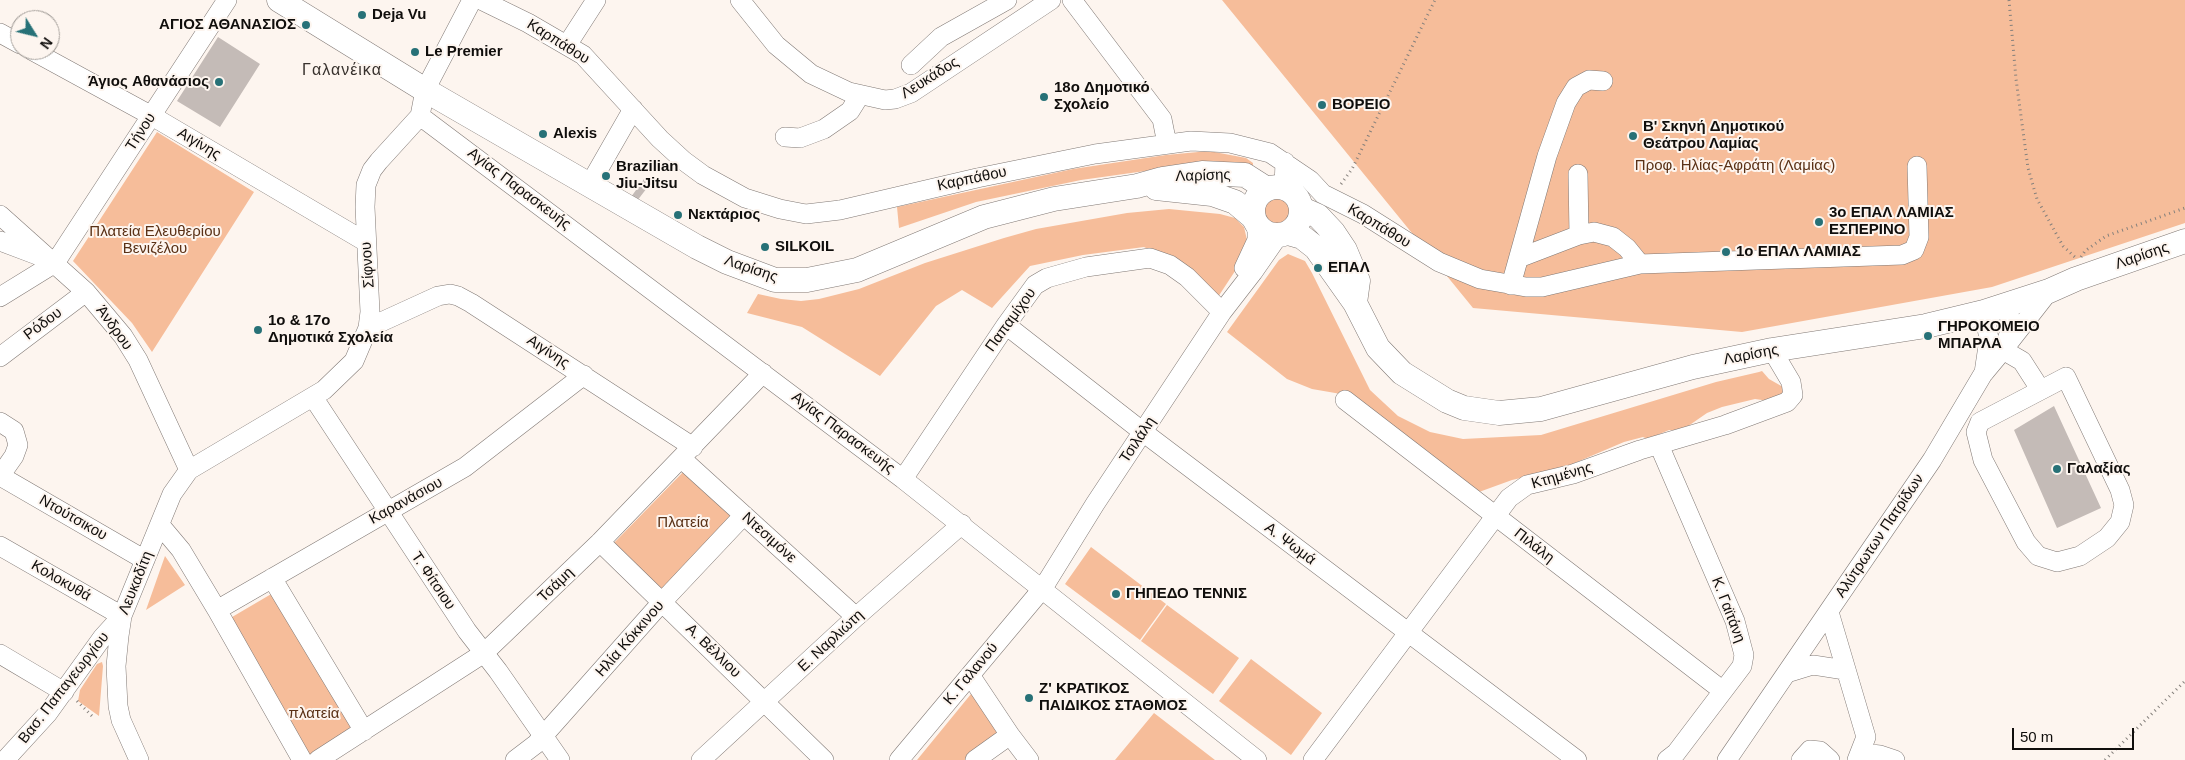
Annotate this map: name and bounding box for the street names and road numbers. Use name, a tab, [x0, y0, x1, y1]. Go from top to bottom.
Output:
street label: Καρπάθου	[523, 16, 593, 68]
street label: Λευκάδος	[898, 53, 962, 103]
street label: Τήνου	[122, 110, 160, 154]
street label: Αιγίνης	[174, 124, 224, 164]
street label: Αγίας Παρασκευής	[464, 144, 574, 234]
street label: Καρπάθου	[936, 163, 1008, 195]
street label: Λαρίσης	[1175, 166, 1231, 186]
street label: Καρπάθου	[1344, 200, 1414, 252]
street label: Λαρίσης	[2113, 238, 2171, 274]
street label: Σίφνου	[357, 241, 379, 289]
street label: Λαρίσης	[722, 251, 780, 287]
street label: Παπαμίχου	[982, 285, 1040, 355]
street label: Άνδρου	[92, 302, 136, 354]
street label: Ρόδου	[20, 304, 66, 344]
street label: Αιγίνης	[523, 332, 573, 372]
street label: Λαρίσης	[1722, 341, 1780, 369]
street label: Αγίας Παρασκευής	[788, 388, 898, 478]
street label: Τσιλάλη	[1116, 413, 1160, 467]
street label: Κτημένης	[1529, 459, 1595, 493]
street label: Αλύτρωτων Πατρίδων	[1832, 471, 1928, 601]
street label: Καρανάσιου	[366, 473, 446, 529]
street label: Ντούτσικου	[36, 491, 110, 545]
street label: Ντεσιμόνε	[738, 509, 800, 567]
street label: Α. Ψωμά	[1261, 519, 1319, 569]
street label: Πιλάλη	[1510, 525, 1558, 567]
street label: Λευκαδίτη	[115, 549, 157, 617]
street label: Τ. Φίτσιου	[407, 549, 459, 613]
street label: Κολοκυθά	[28, 557, 94, 605]
street label: Τσάμη	[534, 564, 578, 606]
street label: Κ. Γαϊτάνη	[1707, 575, 1749, 645]
street label: Ηλία Κόκκινου	[592, 597, 668, 681]
street label: Ε. Ναρλιώτη	[795, 606, 867, 676]
street label: Α. Βέλλιου	[682, 620, 744, 682]
street label: Βασ. Παπαγεωργίου	[15, 629, 113, 747]
street label: Κ. Γαλανού	[940, 639, 1002, 709]

